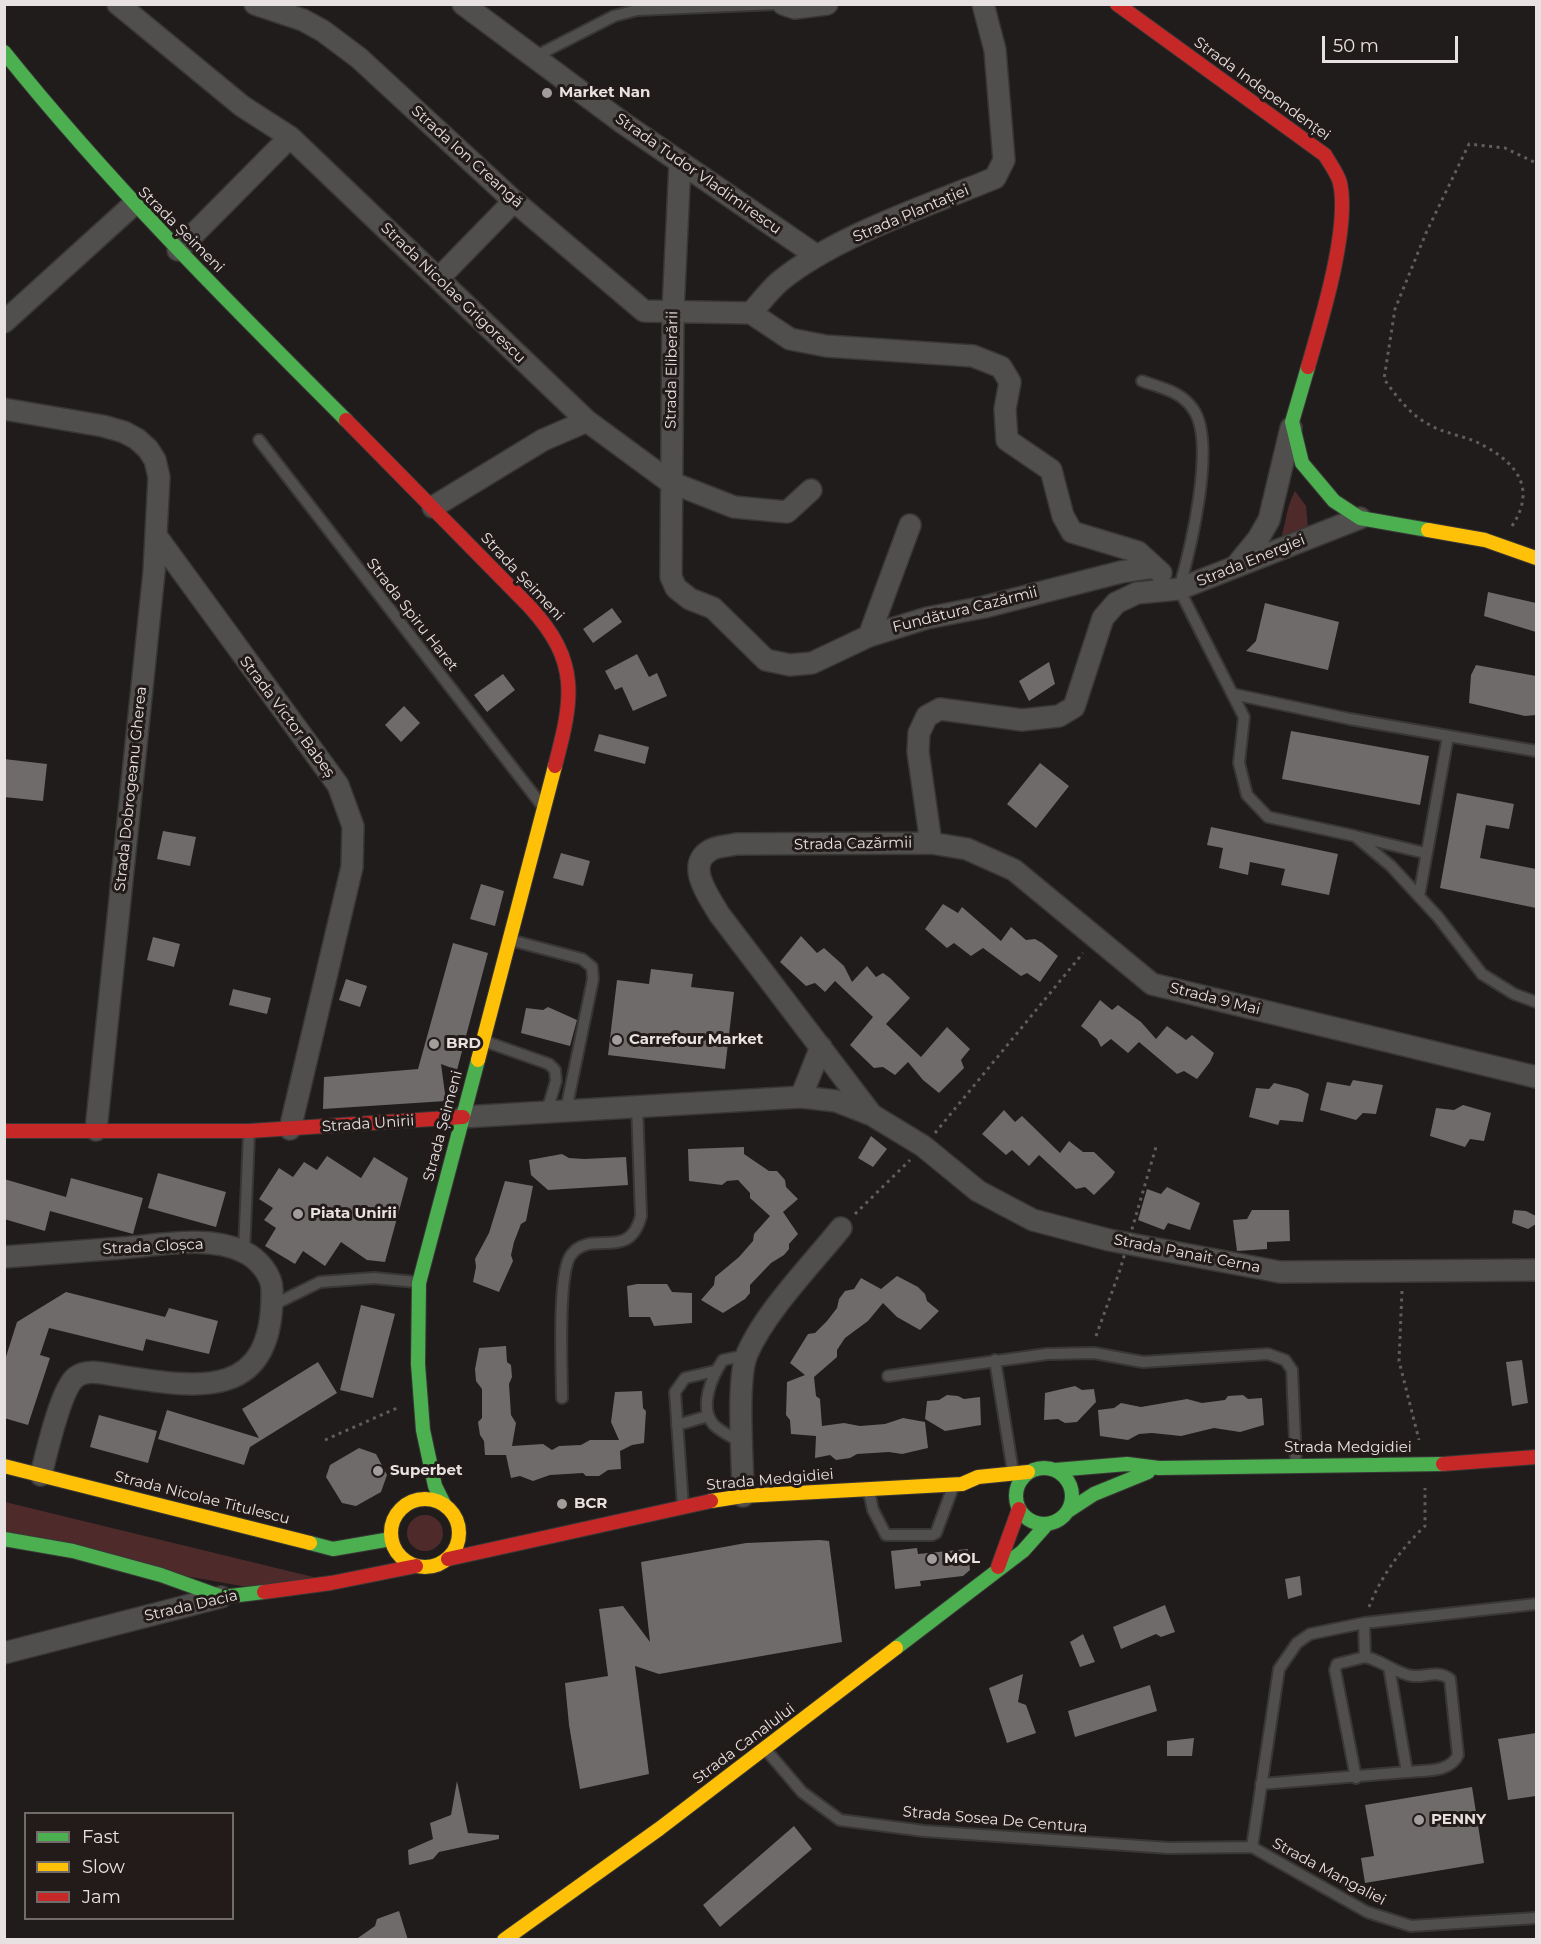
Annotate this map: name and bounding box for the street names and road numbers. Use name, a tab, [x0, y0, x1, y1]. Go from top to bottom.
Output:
street label: Strada Independenței	[1190, 34, 1334, 144]
street label: Strada Ion Creangă	[407, 102, 527, 212]
street label: Strada Tudor Vladimirescu	[612, 110, 784, 238]
street label: Strada Plantației	[850, 181, 972, 247]
street label: Strada Șeimeni	[134, 183, 228, 277]
street label: Strada Nicolae Grigorescu	[377, 219, 529, 367]
street label: Strada Eliberării	[662, 311, 682, 429]
street label: Strada Șeimeni	[477, 529, 567, 625]
street label: Strada Energiei	[1194, 531, 1308, 591]
street label: Strada Spiru Haret	[362, 555, 462, 675]
street label: Fundătura Cazărmii	[891, 583, 1039, 637]
street label: Strada Victor Babeș	[236, 653, 338, 781]
street label: Strada Dobrogeanu Gherea	[111, 686, 151, 892]
street label: Strada Cazărmii	[794, 834, 912, 854]
street label: Strada 9 Mai	[1168, 979, 1262, 1019]
street label: Strada Șeimeni	[420, 1069, 466, 1183]
street label: Strada Unirii	[321, 1112, 415, 1136]
street label: Strada Panait Cerna	[1112, 1231, 1262, 1277]
street label: Strada Cloșca	[102, 1235, 204, 1259]
street label: Strada Medgidiei	[1284, 1439, 1412, 1457]
street label: Strada Medgidiei	[706, 1465, 834, 1495]
street label: Strada Nicolae Titulescu	[113, 1467, 291, 1529]
street label: Strada Dacia	[143, 1587, 239, 1625]
street label: Strada Canalului	[689, 1700, 799, 1788]
street label: Strada Sosea De Centura	[902, 1803, 1088, 1837]
street label: Strada Mangaliei	[1269, 1834, 1389, 1910]

